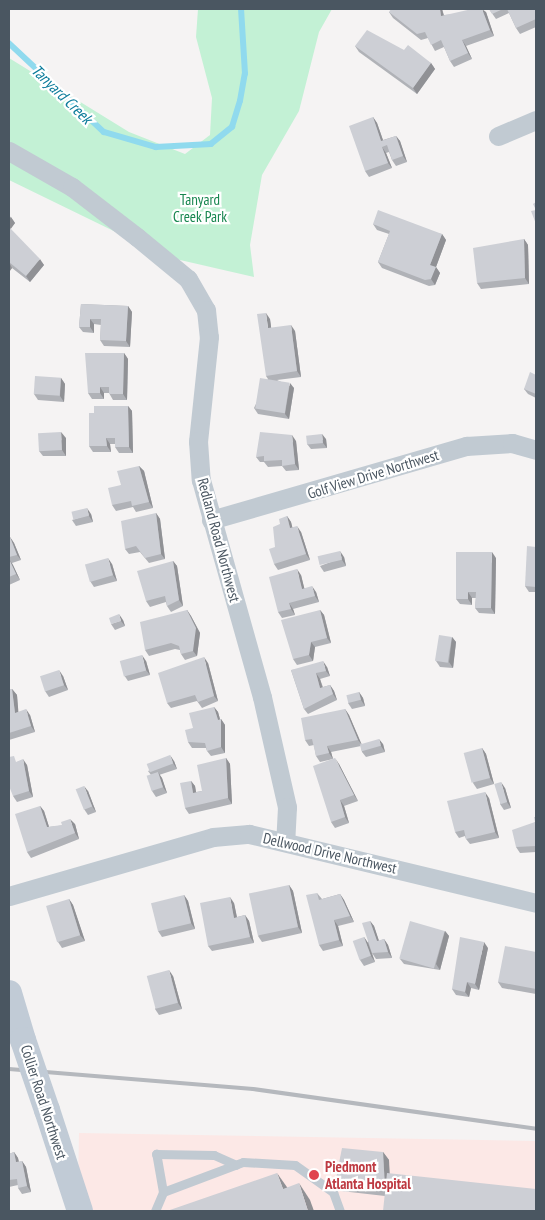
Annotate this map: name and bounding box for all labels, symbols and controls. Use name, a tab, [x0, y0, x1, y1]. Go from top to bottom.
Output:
water label: Tanyard Creek	[28, 60, 96, 128]
park label: Tanyard Creek Park	[173, 190, 227, 225]
street label: Golf View Drive Northwest	[305, 445, 441, 503]
street label: Redland Road Northwest	[194, 476, 244, 604]
street label: Dellwood Drive Northwest	[261, 829, 399, 877]
street label: Collier Road Northwest	[17, 1042, 71, 1162]
place label: Piedmont Atlanta Hospital	[325, 1157, 411, 1192]
marker: Piedmont Atlanta Hospital	[307, 1168, 321, 1182]

